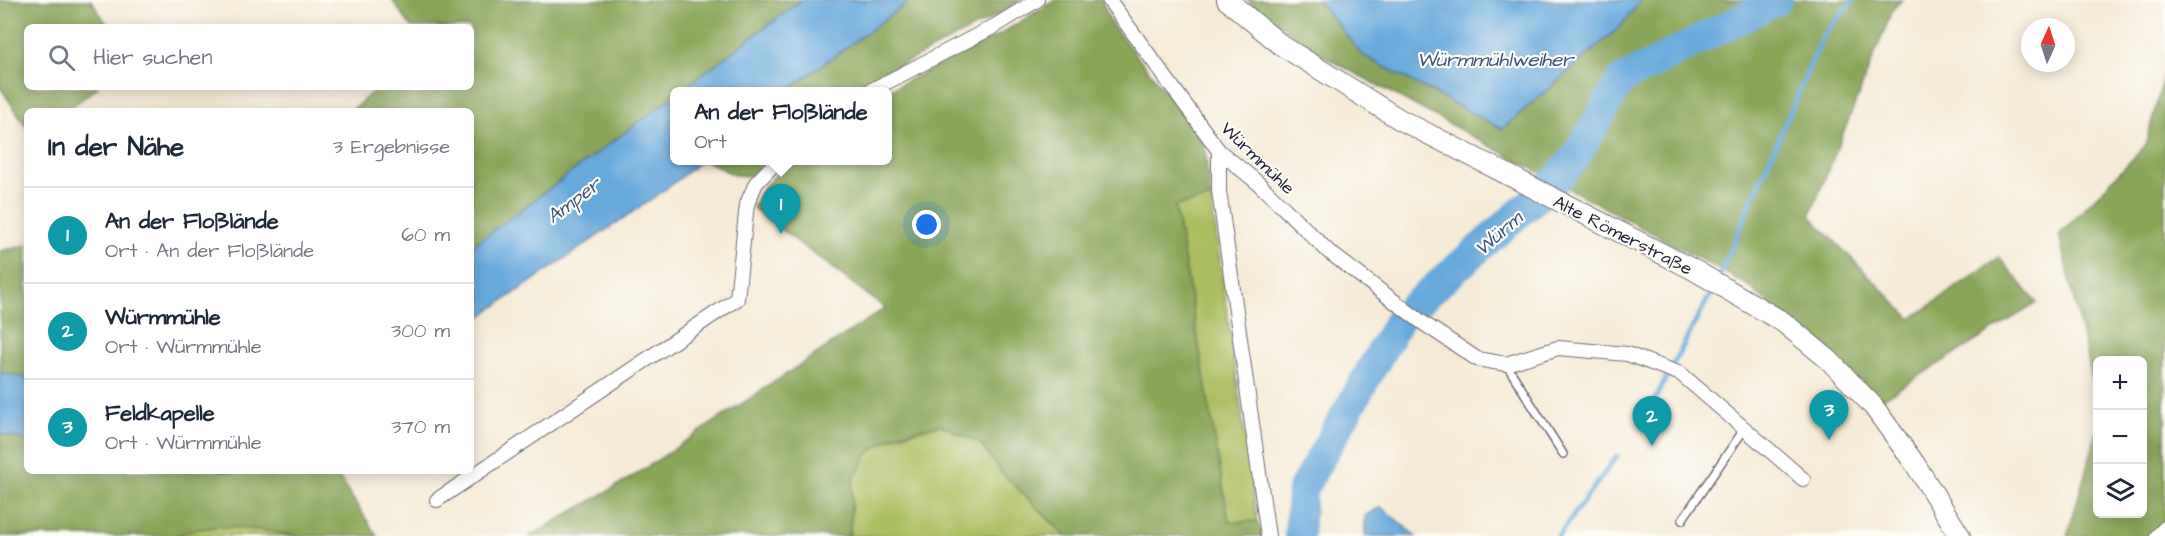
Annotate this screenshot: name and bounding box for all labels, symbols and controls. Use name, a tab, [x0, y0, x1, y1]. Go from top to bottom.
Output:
north arrow	[2021, 18, 2075, 72]
search box	[24, 24, 474, 90]
icon: search	[45, 41, 78, 74]
text: Hier suchen	[93, 42, 212, 73]
water label: Würmmühlweiher	[1417, 46, 1575, 74]
popup	[670, 87, 892, 165]
text: An der Floßlände	[694, 97, 868, 128]
street label: Würmmühle	[1215, 116, 1301, 200]
text: Ort	[694, 128, 727, 156]
text: In der Nähe	[48, 129, 184, 165]
text: 3 Ergebnisse	[333, 133, 450, 161]
water label: Amper	[541, 170, 608, 230]
pin: 1	[762, 184, 800, 234]
street label: Alte Römerstraße	[1549, 190, 1697, 281]
water label: Würm	[1468, 203, 1531, 263]
text: An der Floßlände	[105, 206, 279, 237]
your location	[912, 210, 941, 239]
text: 1	[66, 221, 69, 249]
text: 60 m	[401, 221, 450, 249]
text: Ort · An der Floßlände	[105, 237, 314, 265]
text: Würmmühle	[105, 302, 221, 333]
text: 2	[62, 317, 73, 345]
text: 300 m	[391, 317, 450, 345]
text: Ort · Würmmühle	[105, 333, 262, 361]
map controls	[2093, 356, 2147, 518]
button: +	[2093, 356, 2147, 410]
pin: 3	[1810, 390, 1848, 440]
pin: 2	[1632, 396, 1672, 446]
text: Feldkapelle	[105, 398, 215, 429]
button: −	[2093, 410, 2147, 464]
text: 3	[62, 413, 73, 441]
text: 370 m	[391, 413, 450, 441]
text: Ort · Würmmühle	[105, 429, 262, 457]
button: layers	[2093, 464, 2147, 518]

